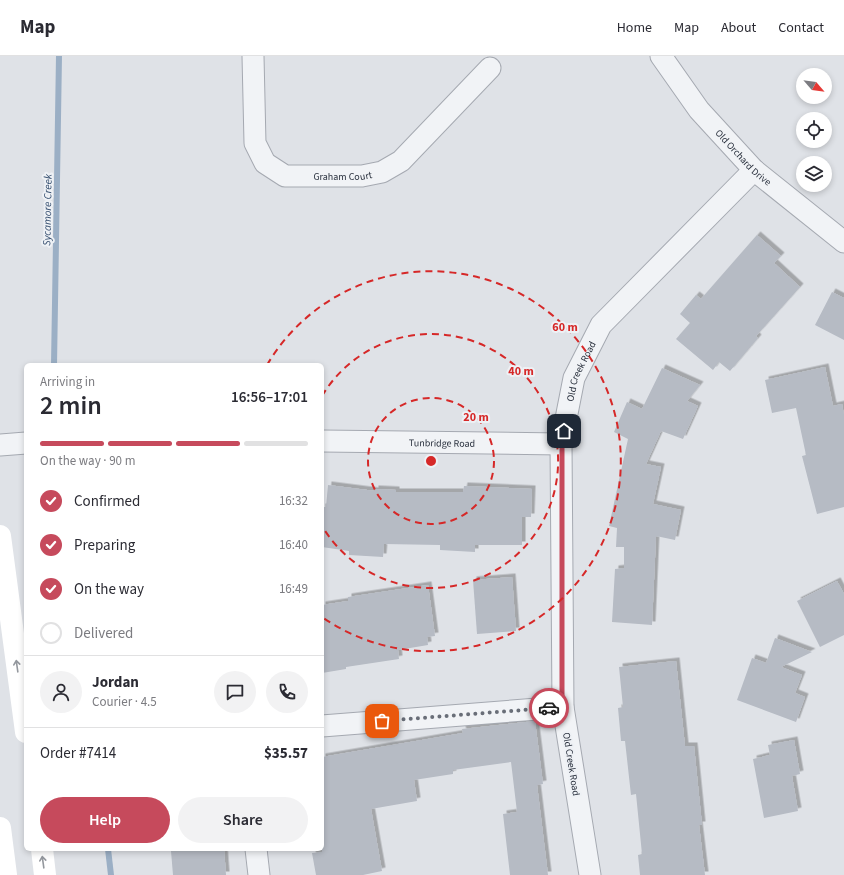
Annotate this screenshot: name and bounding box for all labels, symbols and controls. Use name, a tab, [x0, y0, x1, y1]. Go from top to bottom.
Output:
text: Map	[20, 14, 55, 41]
text: Home	[617, 18, 652, 38]
text: Map	[674, 18, 699, 38]
text: About	[721, 18, 756, 38]
text: Contact	[778, 18, 824, 38]
north arrow	[796, 68, 832, 104]
map controls	[796, 68, 832, 192]
button: locate	[796, 112, 832, 148]
street label: Old Orchard Drive	[712, 126, 774, 189]
button: layers	[796, 156, 832, 192]
street label: Graham Court	[313, 168, 374, 184]
water label: Sycamore Creek	[39, 173, 56, 246]
text: 60 m	[552, 319, 578, 336]
street label: Old Creek Road	[564, 339, 600, 403]
text: 40 m	[508, 363, 534, 380]
text: Arriving in	[40, 373, 95, 391]
text: 2 min	[40, 387, 102, 424]
text: 16:56–17:01	[231, 387, 308, 408]
text: 20 m	[463, 409, 489, 426]
pin	[547, 414, 581, 448]
icon: home	[553, 420, 575, 442]
street label: Tunbridge Road	[409, 436, 475, 451]
text: On the way · 90 m	[40, 452, 135, 470]
centre of rings	[424, 454, 438, 468]
icon: check	[40, 490, 62, 512]
text: Confirmed	[74, 491, 140, 512]
text: 16:32	[279, 492, 308, 510]
icon: check	[40, 534, 62, 556]
text: Preparing	[74, 535, 135, 556]
text: 16:40	[279, 536, 308, 554]
icon: check	[40, 578, 62, 600]
text: On the way	[74, 579, 144, 600]
text: 16:49	[279, 580, 308, 598]
text: Delivered	[74, 623, 133, 644]
one-way arrow	[13, 660, 21, 673]
button: person	[40, 671, 82, 713]
button: chat	[214, 671, 256, 713]
button: phone	[266, 671, 308, 713]
text: Jordan	[92, 672, 139, 693]
courier	[529, 688, 569, 728]
text: Courier · 4.5	[92, 693, 157, 711]
icon: car	[538, 697, 560, 719]
pin	[365, 704, 399, 738]
icon: bag	[371, 710, 393, 732]
street label: Old Creek Road	[559, 731, 583, 797]
text: Order #7414	[40, 743, 116, 764]
text: $35.57	[264, 743, 308, 764]
button: Help	[40, 797, 170, 843]
button: Share	[178, 797, 308, 843]
one-way arrow	[39, 856, 47, 869]

